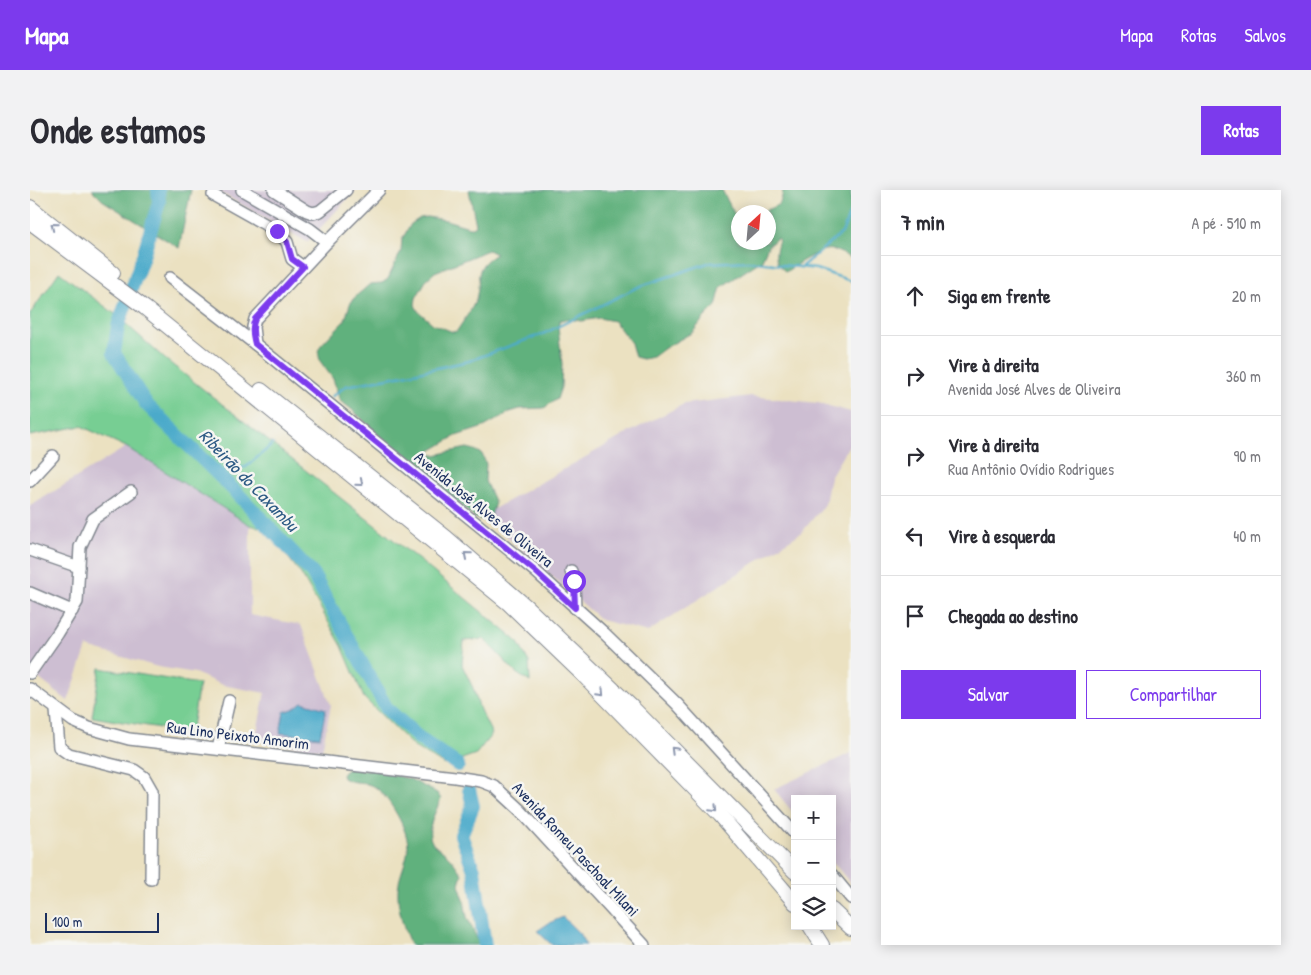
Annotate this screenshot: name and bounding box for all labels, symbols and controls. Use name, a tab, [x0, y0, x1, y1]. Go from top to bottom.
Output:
text: Mapa	[25, 19, 68, 51]
text: Mapa	[1120, 23, 1153, 48]
text: Rotas	[1181, 23, 1217, 48]
text: Salvos	[1245, 23, 1286, 48]
button: Rotas	[1201, 106, 1281, 155]
text: Onde estamos	[30, 107, 205, 154]
north arrow	[731, 205, 776, 250]
text: 7 min	[901, 208, 945, 237]
text: A pé · 510 m	[1191, 212, 1261, 234]
route end	[266, 220, 289, 243]
one-way arrow	[51, 223, 60, 231]
icon: ahead	[901, 282, 929, 310]
text: Siga em frente	[948, 283, 1051, 309]
text: 20 m	[1232, 285, 1261, 307]
text: Vire à direita	[948, 352, 1039, 378]
icon: right	[901, 362, 929, 390]
text: 360 m	[1226, 365, 1261, 387]
text: Avenida José Alves de Oliveira	[948, 378, 1121, 400]
water label: Ribeirão do Caxambu	[194, 423, 306, 538]
text: Vire à direita	[948, 432, 1039, 458]
icon: right	[901, 442, 929, 470]
text: 90 m	[1233, 445, 1261, 467]
street label: Avenida José Alves de Oliveira	[410, 446, 558, 572]
text: Rua Antônio Ovídio Rodrigues	[948, 458, 1114, 480]
one-way arrow	[354, 477, 363, 485]
icon: left	[901, 522, 929, 550]
text: Vire à esquerda	[948, 523, 1055, 549]
text: 40 m	[1233, 525, 1261, 547]
one-way arrow	[463, 552, 472, 561]
route start	[563, 570, 586, 593]
icon: arrive	[901, 602, 929, 630]
text: Chegada ao destino	[948, 603, 1078, 629]
button: Salvar	[901, 670, 1076, 719]
button: Compartilhar	[1086, 670, 1261, 719]
one-way arrow	[595, 687, 604, 696]
street label: Rua Lino Peixoto Amorim	[166, 715, 311, 755]
one-way arrow	[671, 747, 680, 756]
street label: Avenida Romeu Paschoal Milani	[508, 777, 644, 921]
map controls	[791, 795, 836, 930]
button: +	[791, 795, 836, 840]
one-way arrow	[708, 803, 717, 812]
button: −	[791, 840, 836, 885]
button: layers	[791, 885, 836, 930]
scale bar	[45, 910, 159, 933]
text: 100 m	[52, 912, 82, 931]

